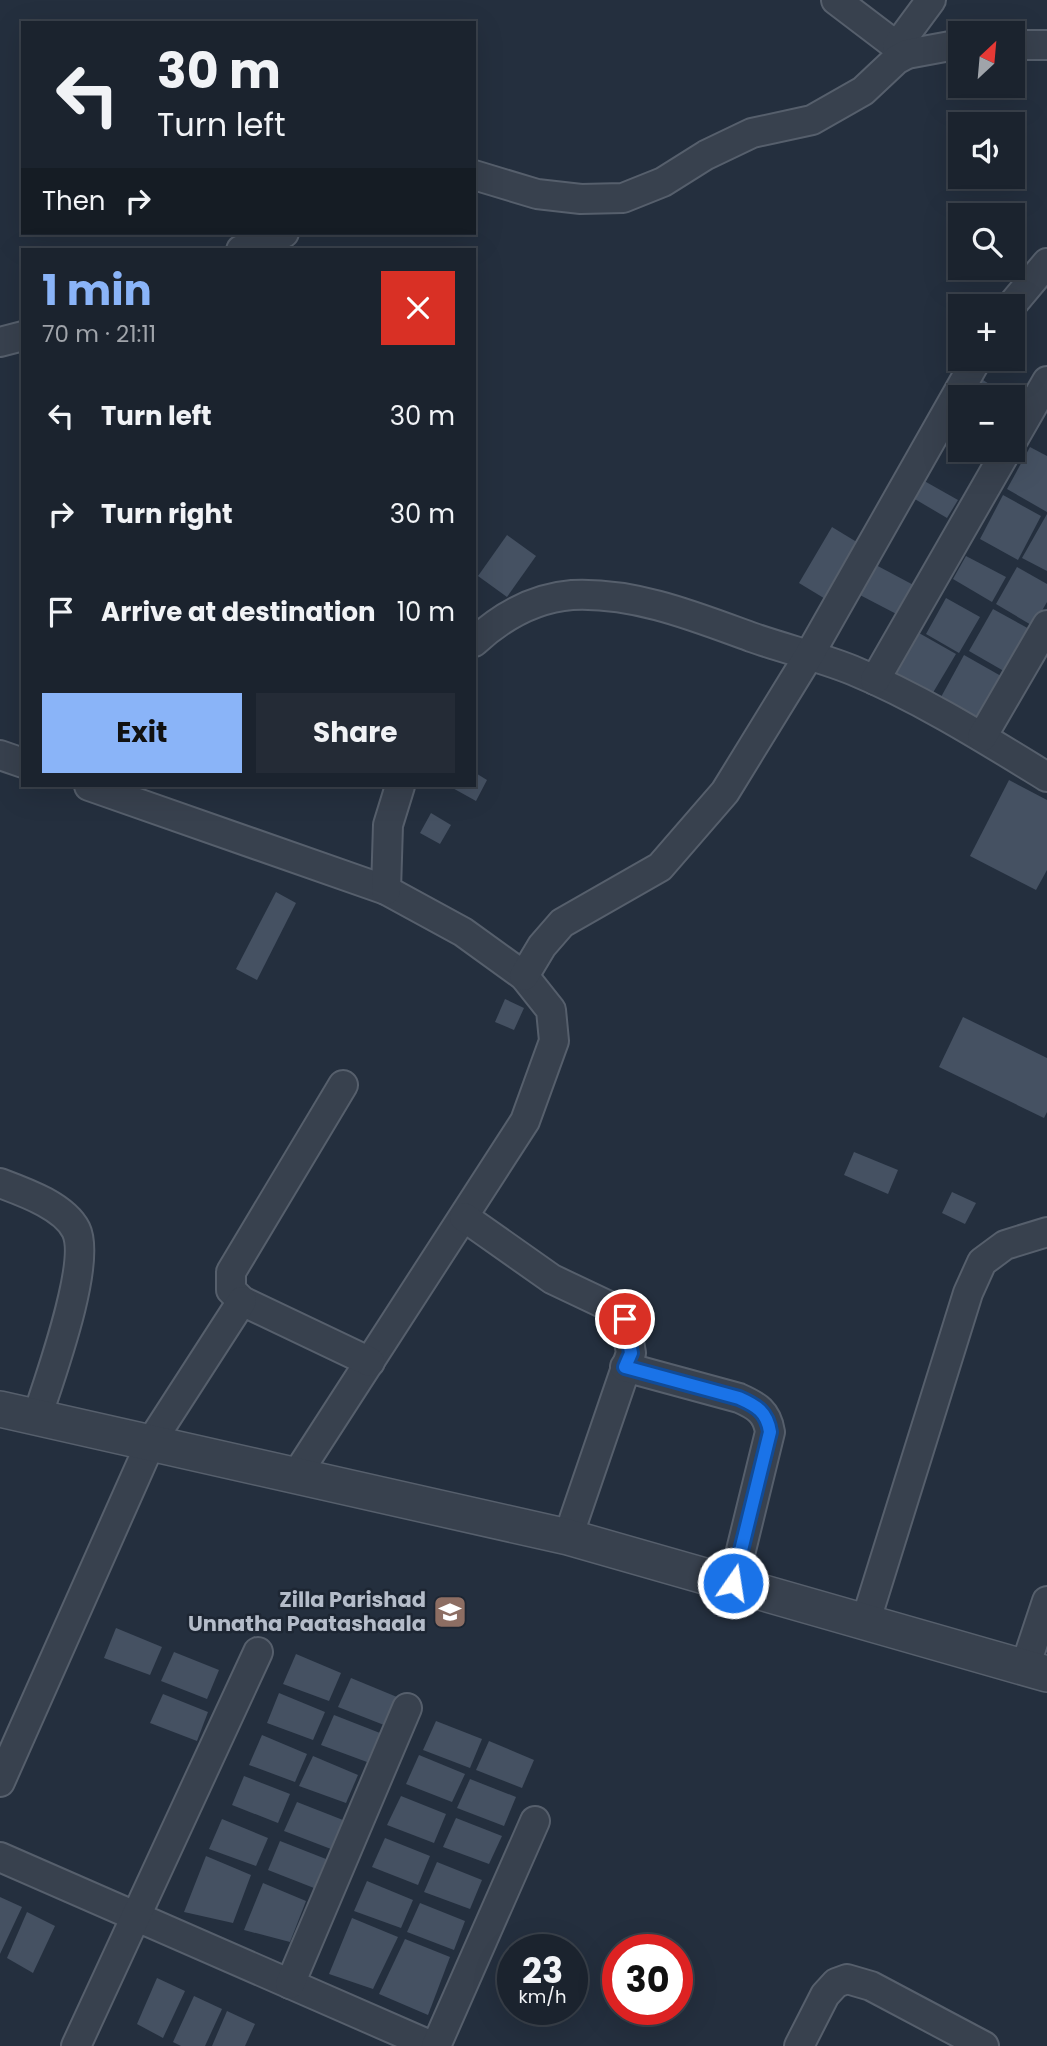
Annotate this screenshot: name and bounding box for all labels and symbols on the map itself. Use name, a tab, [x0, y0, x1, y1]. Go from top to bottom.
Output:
north arrow	[948, 21, 1026, 98]
pin	[595, 1289, 655, 1349]
position arrow	[696, 1546, 770, 1620]
place label: Zilla Parishad Unnatha Paatashaala	[188, 1585, 426, 1638]
school or university icon: Zilla Parishad Unnatha Paatashaala	[431, 1593, 469, 1631]
speed limit sign: 30	[602, 1934, 693, 2025]

